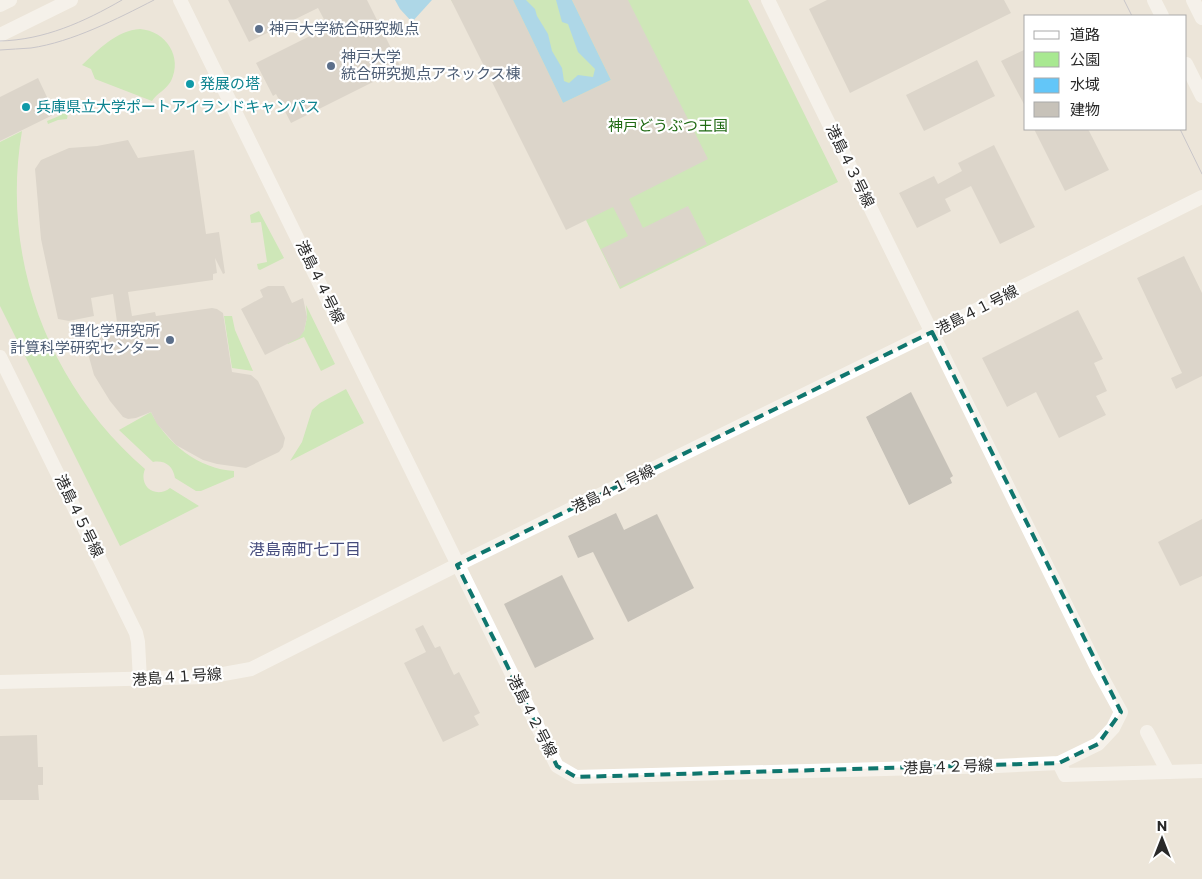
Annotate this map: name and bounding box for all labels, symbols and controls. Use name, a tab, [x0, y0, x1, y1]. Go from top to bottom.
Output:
legend	[1024, 15, 1187, 130]
place label: 神戸大学統合研究拠点	[269, 19, 419, 37]
marker: 神戸大学統合研究拠点	[253, 23, 265, 35]
text: 道路	[1070, 25, 1100, 43]
place label: 神戸大学 統合研究拠点アネックス棟	[341, 47, 521, 82]
text: 公園	[1070, 50, 1100, 68]
marker: 神戸大学 統合研究拠点アネックス棟	[325, 60, 337, 72]
place label: 発展の塔	[200, 74, 260, 92]
text: 水域	[1070, 75, 1100, 93]
marker: 発展の塔	[184, 78, 196, 90]
place label: 兵庫県立大学ポートアイランドキャンパス	[36, 97, 320, 115]
text: 建物	[1070, 100, 1100, 118]
marker: 兵庫県立大学ポートアイランドキャンパス	[20, 101, 32, 113]
park label: 神戸どうぶつ王国	[608, 116, 728, 134]
street label: 港島４３号線	[823, 121, 879, 210]
street label: 港島４４号線	[293, 237, 349, 326]
street label: 港島４１号線	[932, 281, 1021, 338]
place label: 理化学研究所 計算科学研究センター	[10, 321, 160, 356]
marker: 理化学研究所 計算科学研究センター	[164, 334, 176, 346]
street label: 港島４１号線	[568, 460, 657, 516]
street label: 港島４５号線	[52, 471, 108, 560]
district label: 港島南町七丁目	[249, 539, 361, 558]
street label: 港島４１号線	[131, 664, 222, 688]
street label: 港島４２号線	[504, 671, 561, 760]
street label: 港島４２号線	[903, 755, 993, 777]
north arrow	[1137, 814, 1187, 864]
text: N	[1157, 817, 1167, 834]

